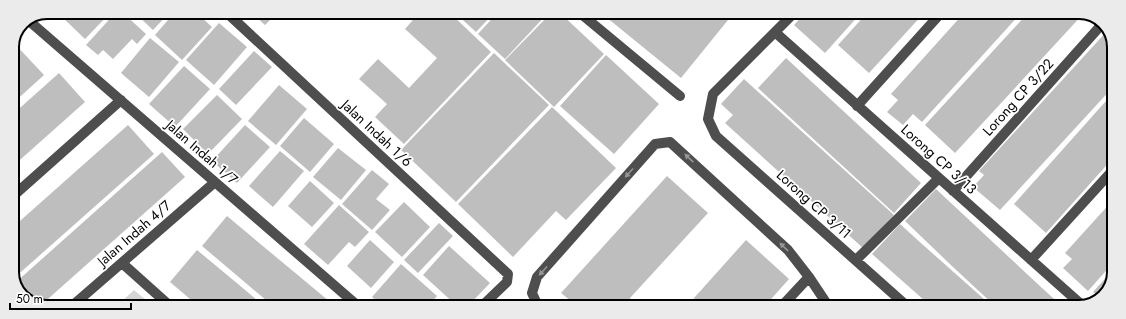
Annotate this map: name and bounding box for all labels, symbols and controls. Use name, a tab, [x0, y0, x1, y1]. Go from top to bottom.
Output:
street label: Lorong CP 3/22	[978, 54, 1058, 140]
street label: Jalan Indah 1/6	[336, 94, 417, 171]
street label: Jalan Indah 1/7	[160, 114, 243, 189]
street label: Lorong CP 3/13	[897, 120, 982, 199]
one-way arrow	[683, 154, 694, 163]
street label: Lorong CP 3/11	[772, 165, 856, 243]
one-way arrow	[625, 168, 634, 179]
street label: Jalan Indah 4/7	[91, 195, 176, 272]
one-way arrow	[779, 242, 789, 252]
one-way arrow	[539, 265, 548, 276]
scale bar	[10, 285, 131, 311]
text: 50 m	[16, 290, 43, 308]

